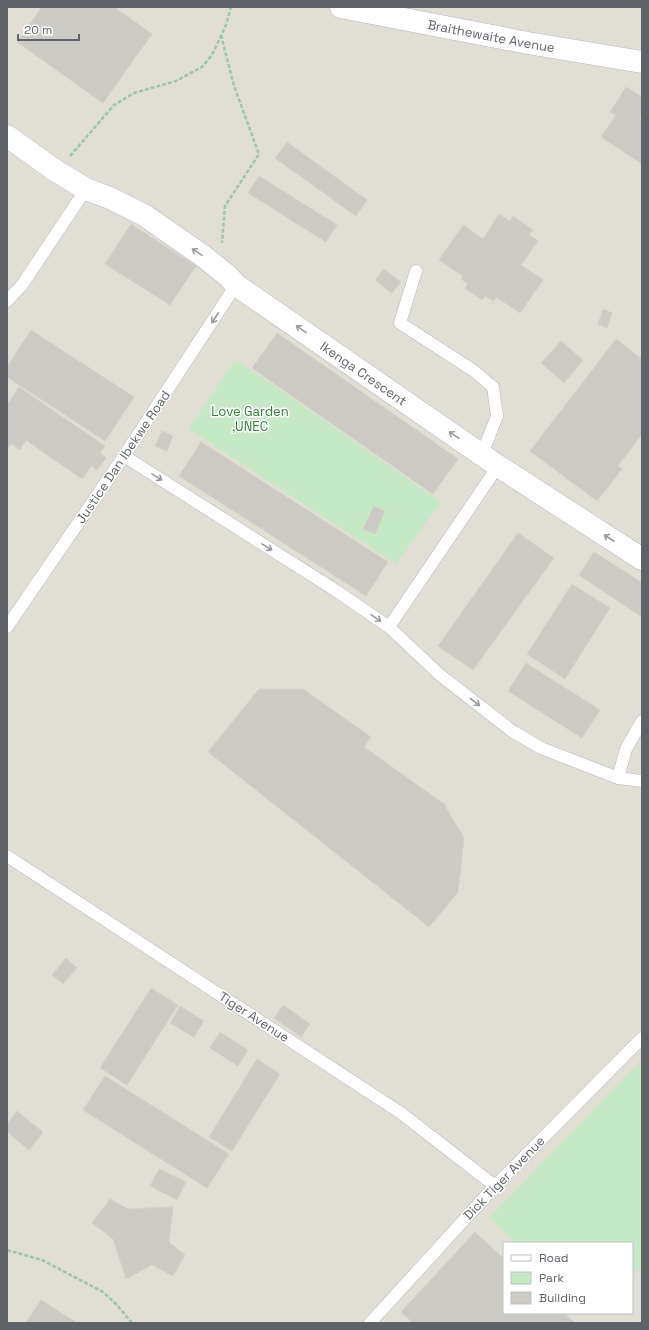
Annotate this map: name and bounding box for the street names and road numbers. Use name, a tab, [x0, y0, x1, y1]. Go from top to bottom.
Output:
street label: Braithewaite Avenue	[426, 15, 556, 56]
street label: Ikenga Crescent	[317, 337, 410, 409]
street label: Justice Dan Ibekwe Road	[72, 387, 174, 527]
street label: Tiger Avenue	[216, 988, 292, 1046]
street label: Dick Tiger Avenue	[460, 1132, 548, 1224]

